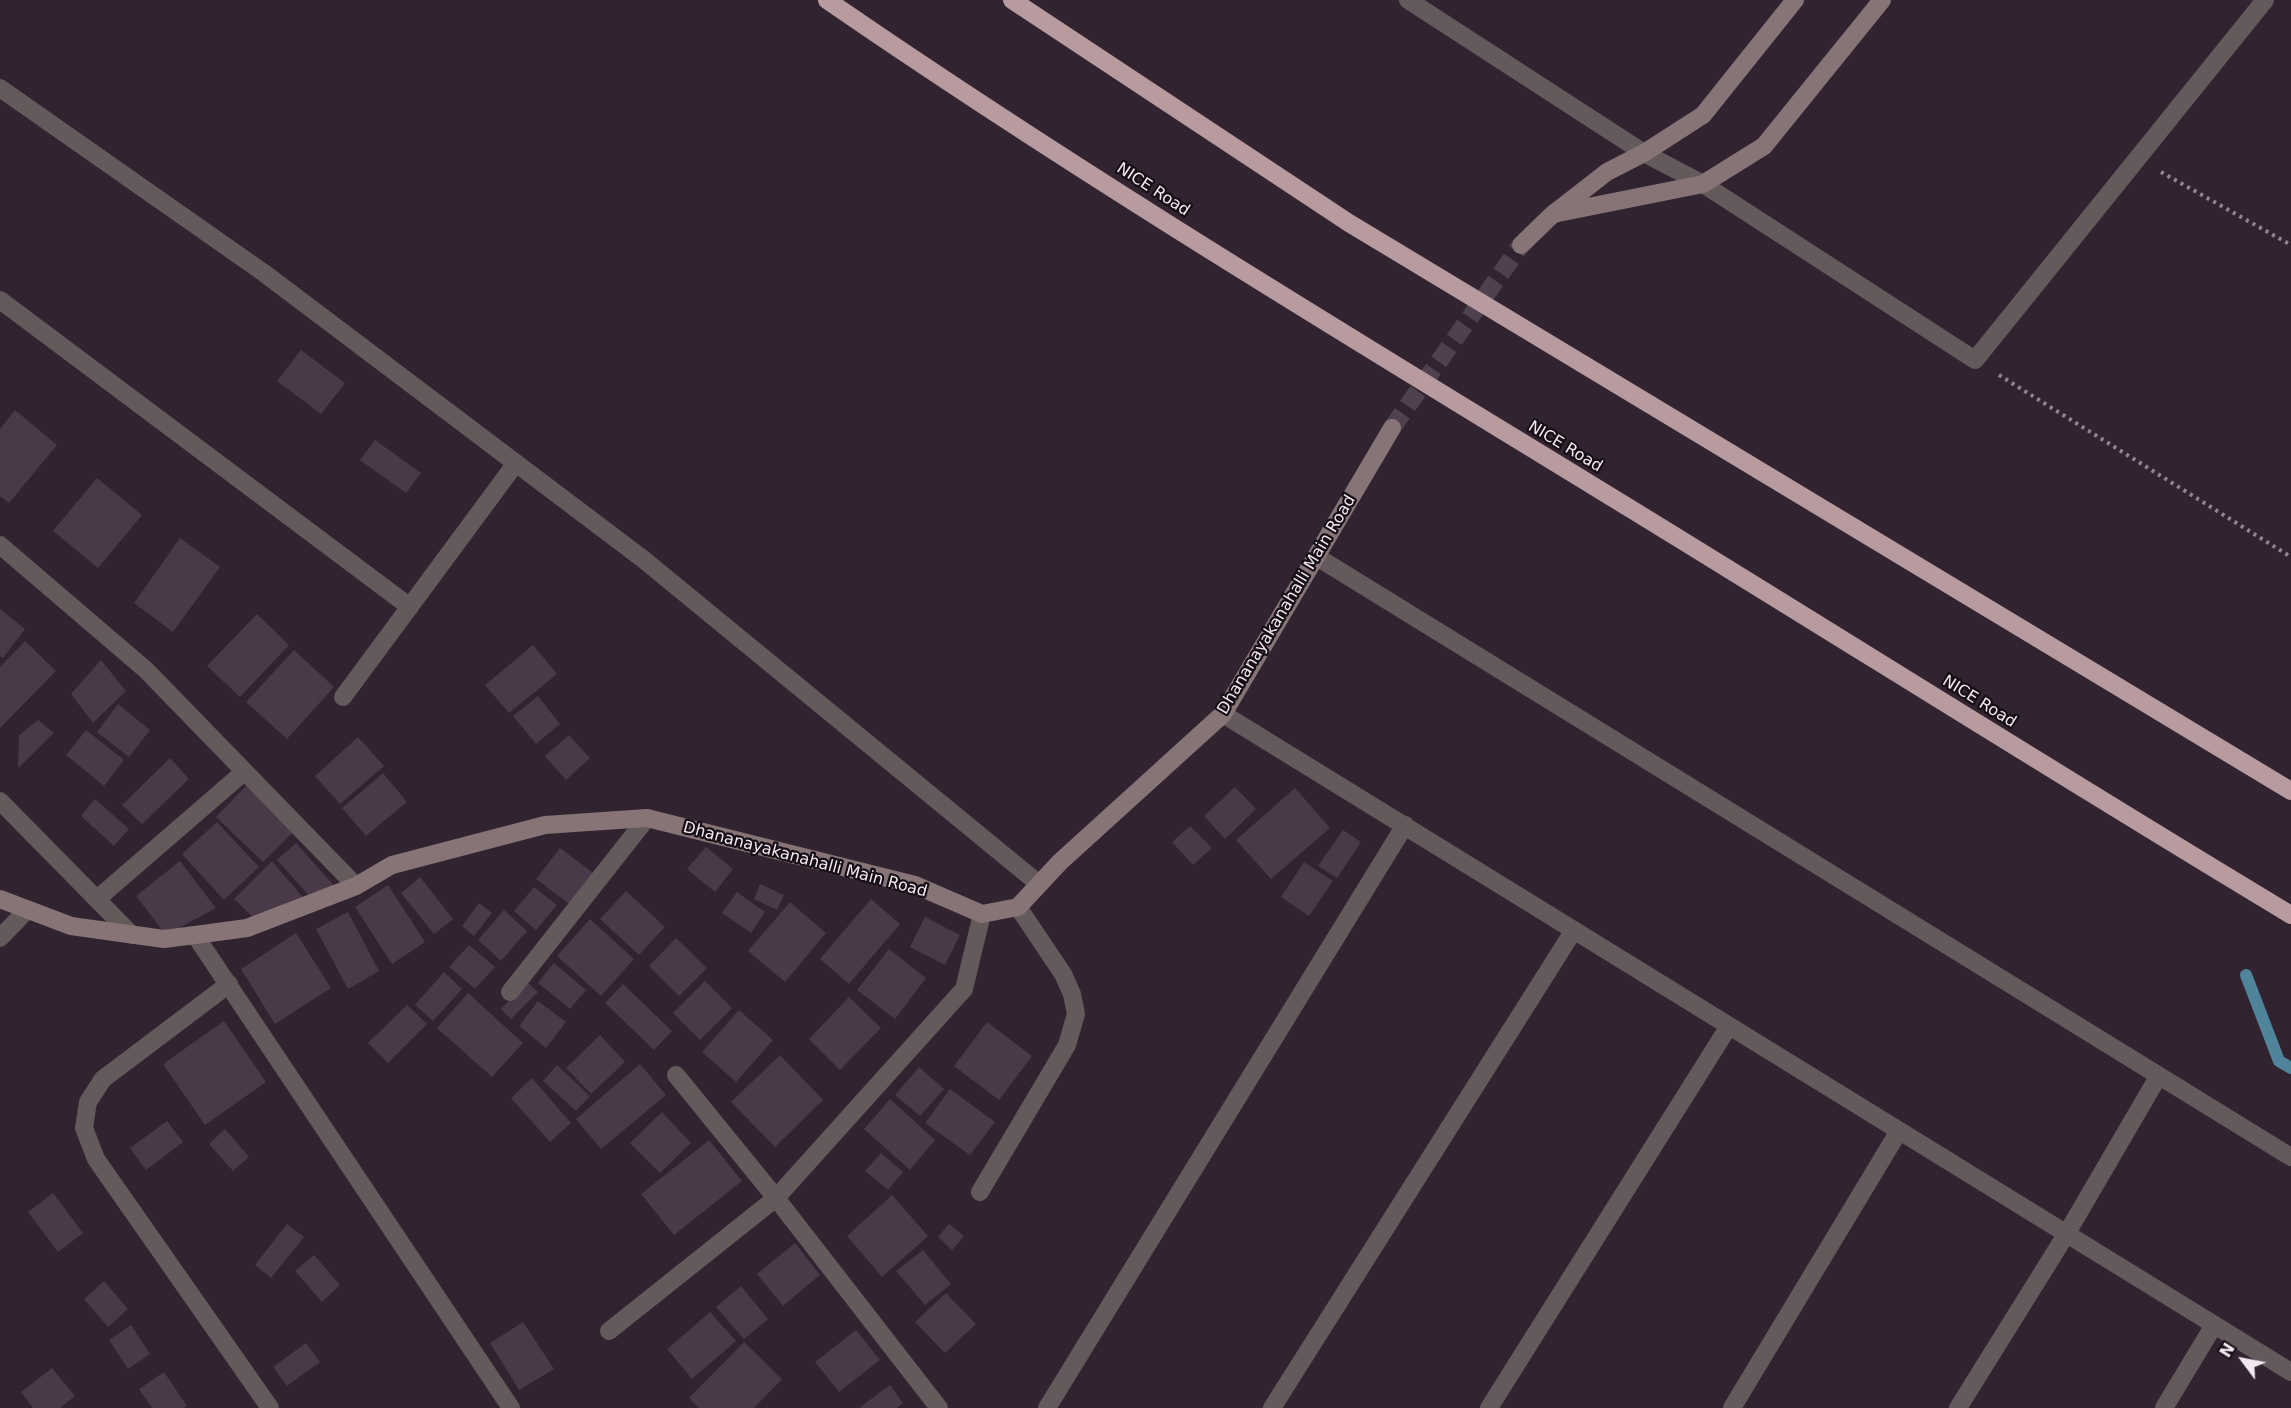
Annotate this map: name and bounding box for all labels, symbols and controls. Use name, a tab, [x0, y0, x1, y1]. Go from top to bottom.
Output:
street label: NICE Road	[1113, 159, 1193, 221]
street label: NICE Road	[1524, 417, 1606, 477]
street label: Dhananayakanahalli Main Road	[1214, 492, 1360, 718]
street label: NICE Road	[1939, 672, 2019, 732]
street label: Dhananayakanahalli Main Road	[681, 818, 929, 902]
north arrow	[2213, 1330, 2273, 1390]
text: N	[2216, 1339, 2239, 1361]

